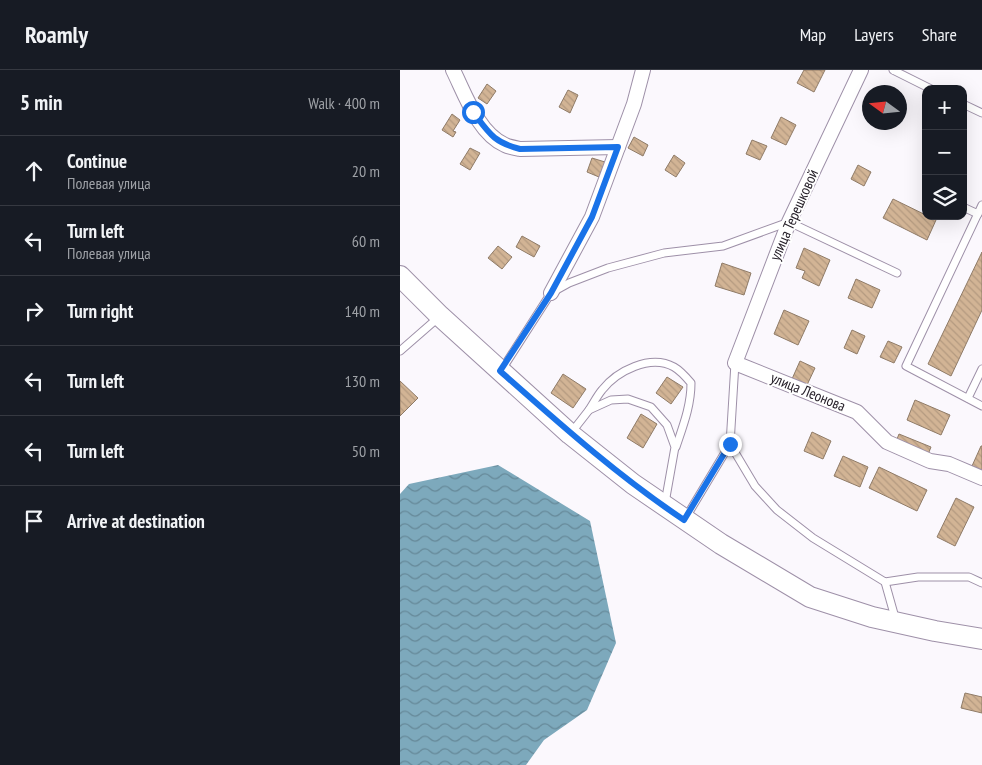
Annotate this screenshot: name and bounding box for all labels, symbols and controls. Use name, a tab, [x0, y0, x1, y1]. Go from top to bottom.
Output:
text: Roamly	[25, 19, 88, 50]
text: Map	[800, 23, 826, 46]
text: Layers	[854, 23, 894, 46]
text: Share	[922, 23, 957, 46]
north arrow	[862, 85, 907, 130]
map controls	[922, 85, 967, 220]
button: +	[922, 85, 967, 130]
text: 5 min	[20, 89, 62, 116]
text: Walk · 400 m	[308, 93, 380, 113]
route start	[462, 101, 485, 124]
button: −	[922, 130, 967, 175]
text: Continue	[67, 149, 127, 173]
icon: ahead	[20, 157, 48, 185]
text: 20 m	[352, 161, 380, 181]
street label: улица Терешковой	[765, 166, 822, 263]
text: Полевая улица	[67, 173, 151, 193]
button: layers	[922, 175, 967, 220]
text: Turn left	[67, 219, 124, 243]
icon: left	[20, 227, 48, 255]
text: 60 m	[352, 231, 380, 251]
text: Полевая улица	[67, 243, 151, 263]
icon: right	[20, 297, 48, 325]
text: Turn right	[67, 299, 133, 323]
text: 140 m	[345, 301, 380, 321]
icon: left	[20, 367, 48, 395]
street label: улица Леонова	[768, 368, 848, 415]
text: Turn left	[67, 369, 124, 393]
text: 130 m	[345, 371, 380, 391]
route end	[719, 433, 742, 456]
icon: left	[20, 437, 48, 465]
text: Turn left	[67, 439, 124, 463]
text: 50 m	[352, 441, 380, 461]
icon: arrive	[20, 507, 48, 535]
text: Arrive at destination	[67, 509, 205, 533]

